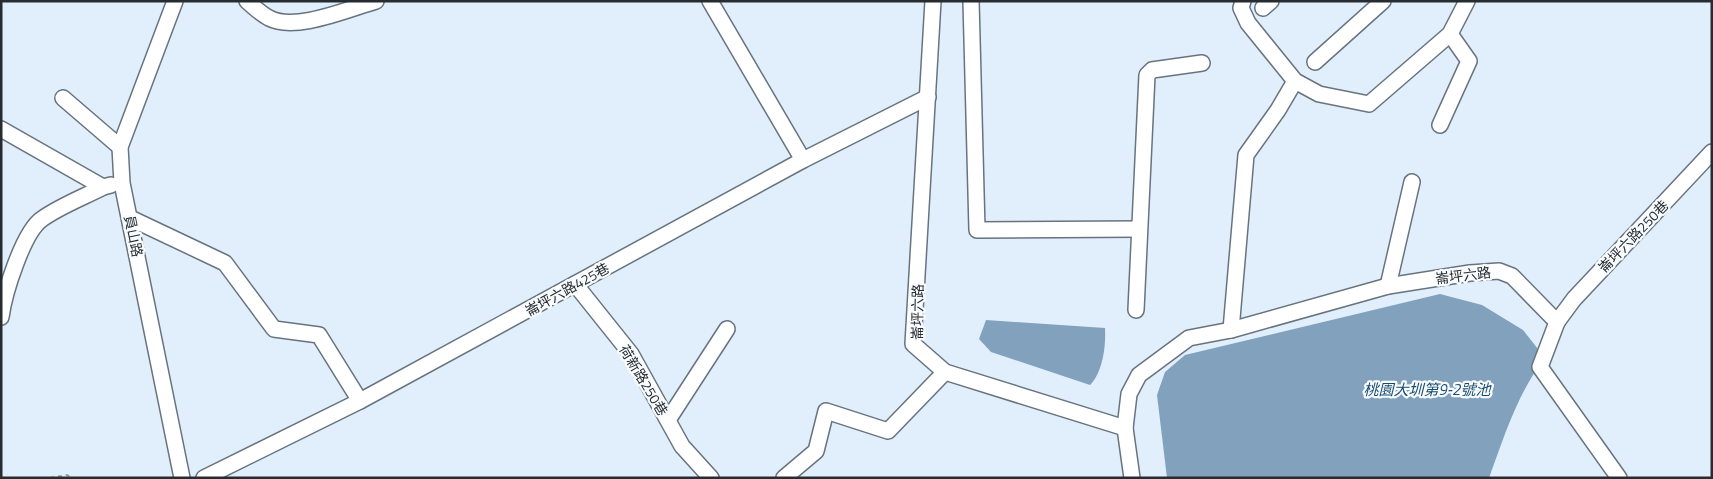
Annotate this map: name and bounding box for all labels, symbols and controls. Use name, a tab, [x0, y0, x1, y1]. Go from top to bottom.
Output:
street label: 崙坪六路250巷	[1593, 195, 1673, 277]
street label: 員山路	[119, 213, 149, 259]
street label: 崙坪六路425巷	[521, 257, 613, 321]
street label: 崙坪六路	[1434, 261, 1492, 289]
street label: 崙坪六路	[906, 284, 928, 340]
street label: 荷新路250巷	[615, 341, 673, 419]
water label: 桃園大圳第9-2號池	[1364, 378, 1492, 401]

